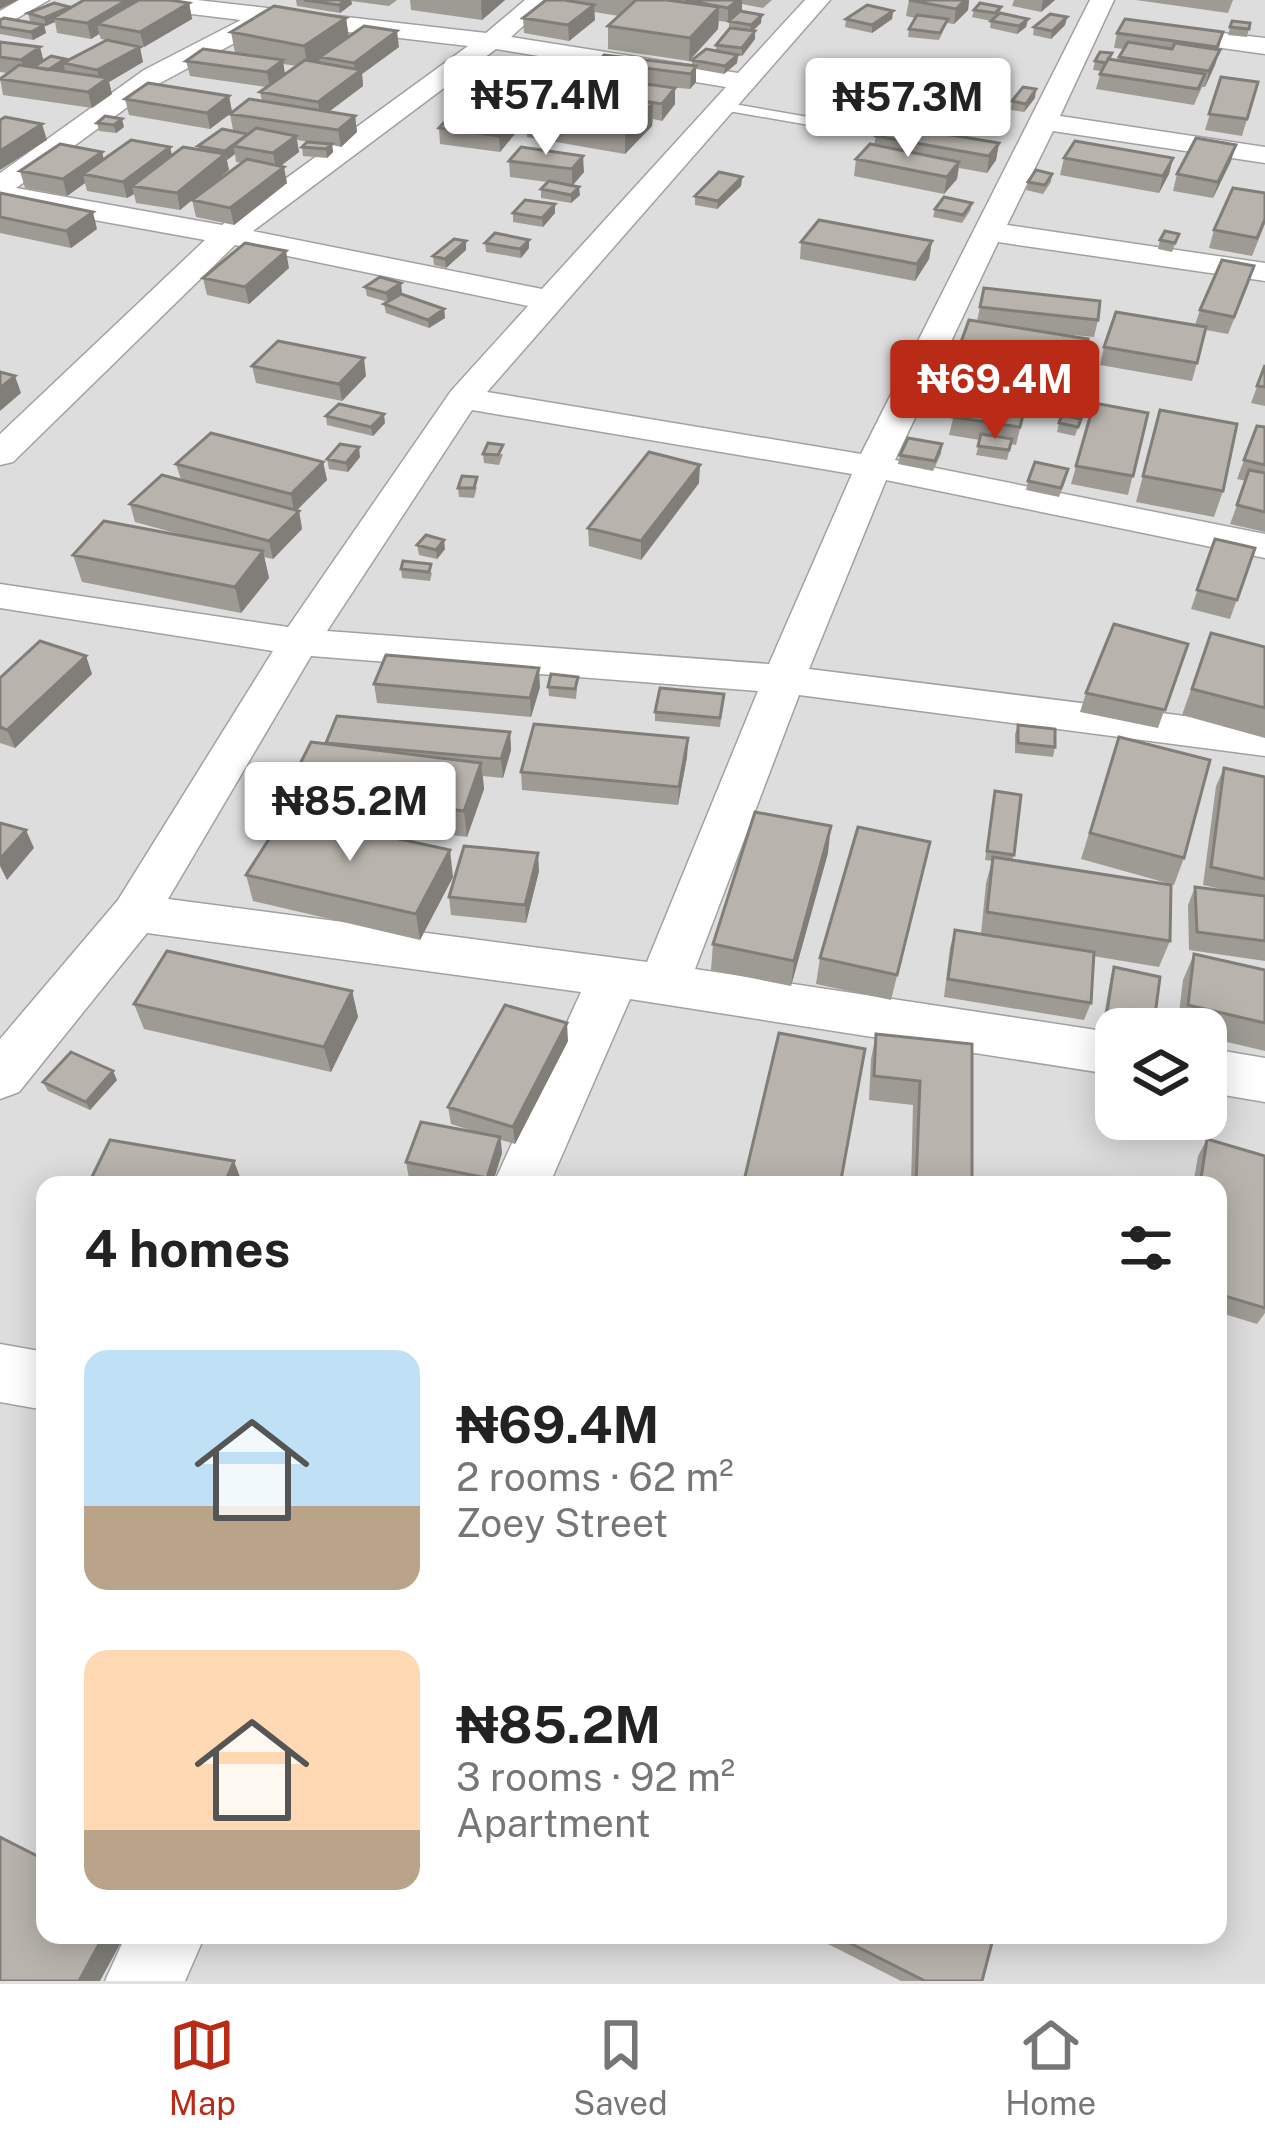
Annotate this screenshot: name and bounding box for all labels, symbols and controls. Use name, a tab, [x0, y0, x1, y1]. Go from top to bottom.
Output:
pin: ₦57.4M	[448, 56, 644, 158]
pin: ₦57.3M	[810, 58, 1006, 160]
text: ₦57.4M	[471, 72, 621, 118]
text: ₦57.3M	[833, 74, 983, 120]
pin: ₦69.4M	[897, 340, 1093, 442]
text: ₦69.4M	[917, 356, 1073, 402]
pin: ₦85.2M	[252, 762, 448, 864]
text: ₦85.2M	[272, 778, 428, 824]
map controls	[1095, 1008, 1227, 1140]
button: layers	[1095, 1008, 1227, 1140]
icon: filters	[1113, 1215, 1179, 1281]
text: 4 homes	[84, 1219, 290, 1278]
text: ₦69.4M	[456, 1395, 659, 1454]
icon: home	[180, 1398, 324, 1542]
text: 2 rooms · 62 m²	[456, 1454, 734, 1500]
text: Zoey Street	[456, 1500, 668, 1546]
text: ₦85.2M	[456, 1695, 661, 1754]
icon: home	[180, 1698, 324, 1842]
text: 3 rooms · 92 m²	[456, 1754, 735, 1800]
text: Apartment	[456, 1800, 651, 1846]
tab: Map	[169, 2012, 236, 2122]
tab: Saved	[573, 2012, 668, 2122]
tab: Home	[1005, 2012, 1096, 2122]

